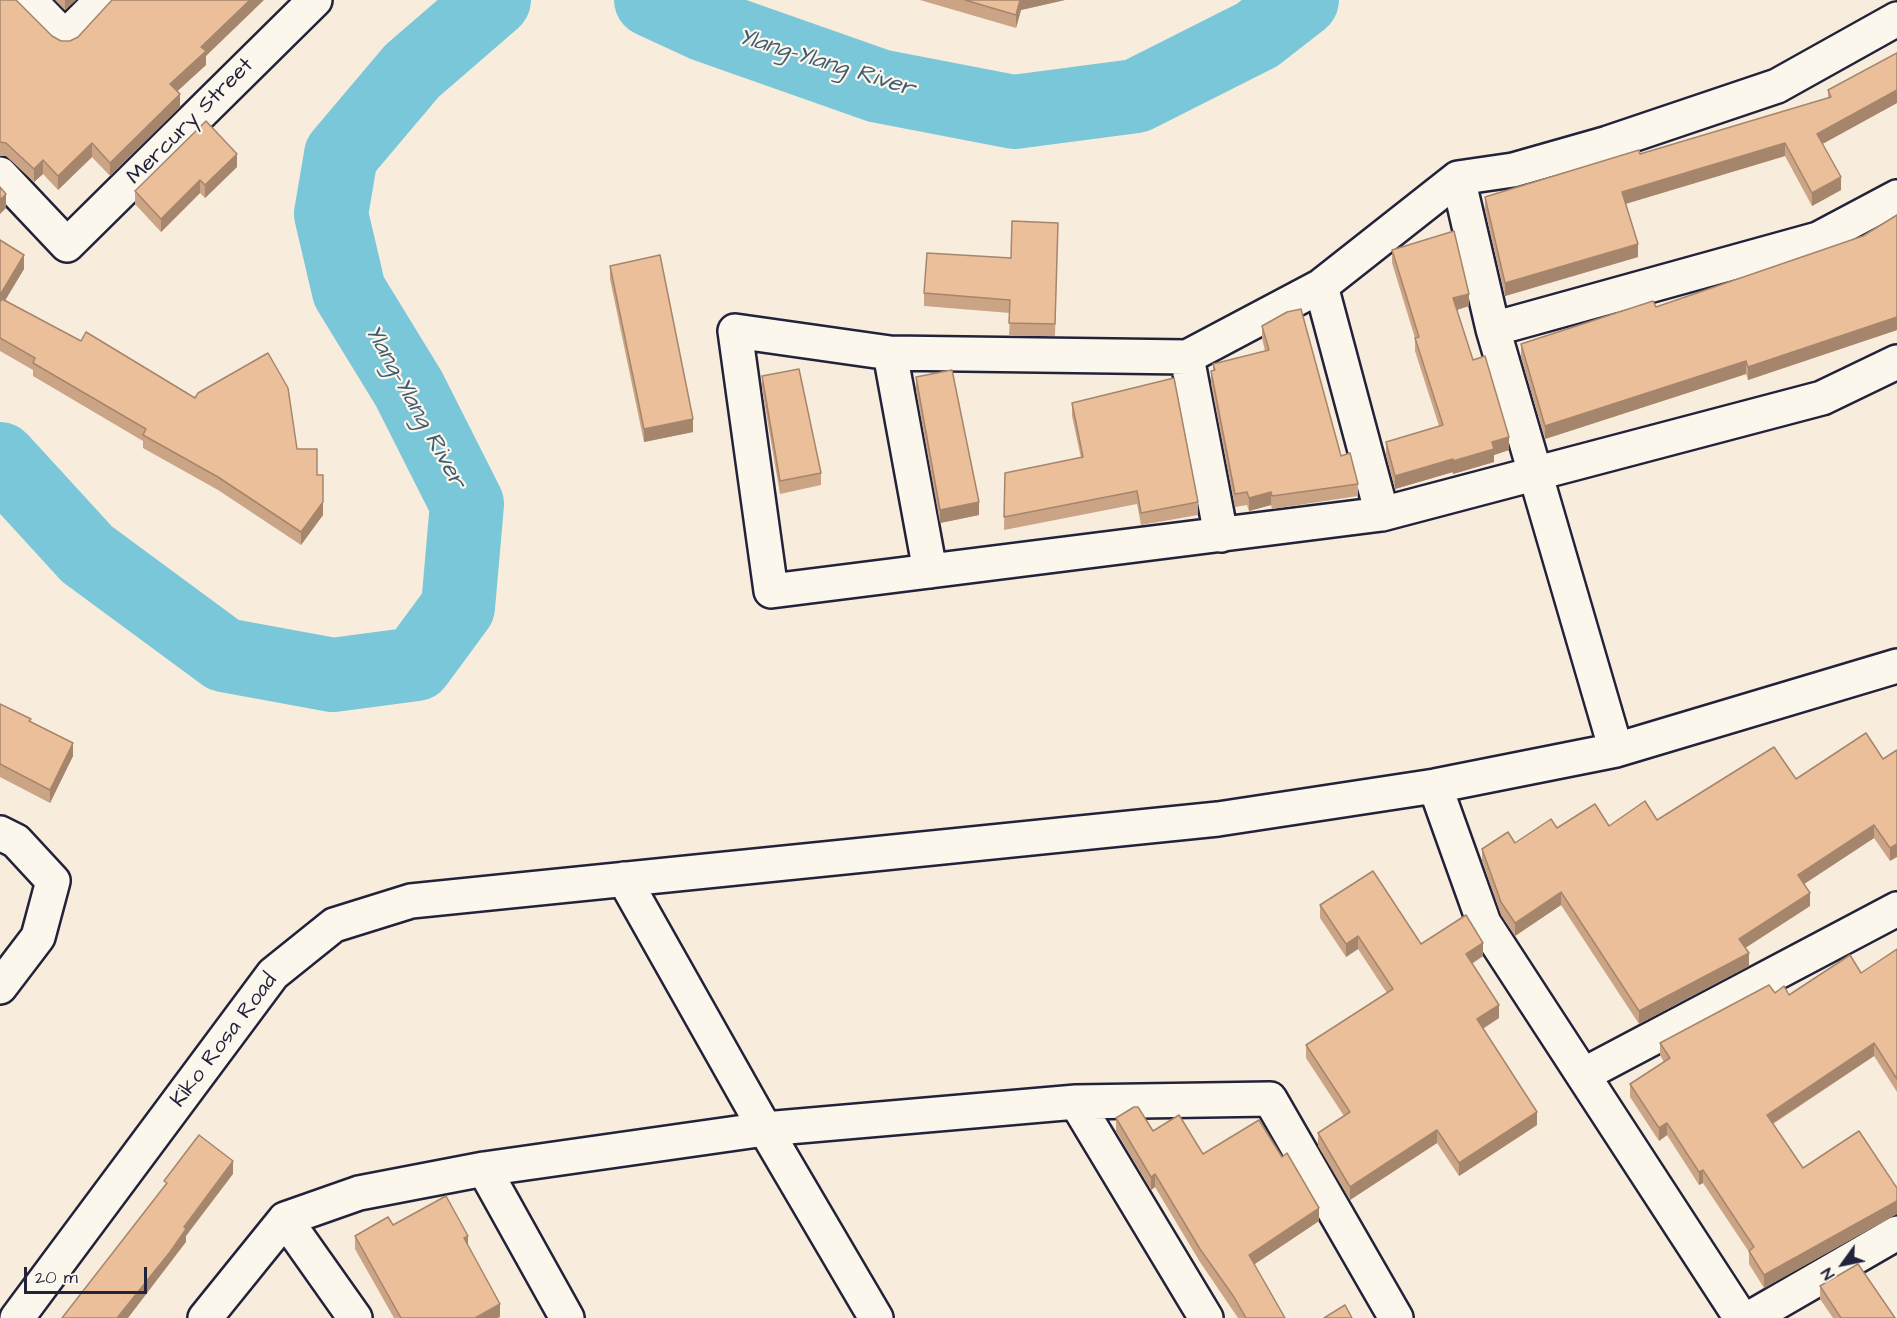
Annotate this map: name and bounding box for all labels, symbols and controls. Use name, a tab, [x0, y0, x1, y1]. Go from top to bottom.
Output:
water label: Ylang-Ylang River	[734, 24, 918, 104]
street label: Mercury Street	[122, 53, 260, 191]
water label: Ylang-Ylang River	[357, 320, 471, 494]
street label: Kiko Rosa Road	[166, 969, 284, 1113]
north arrow	[1813, 1234, 1873, 1294]
scale bar	[27, 1255, 150, 1293]
text: N	[1816, 1264, 1840, 1284]
text: 20 m	[35, 1265, 78, 1290]

